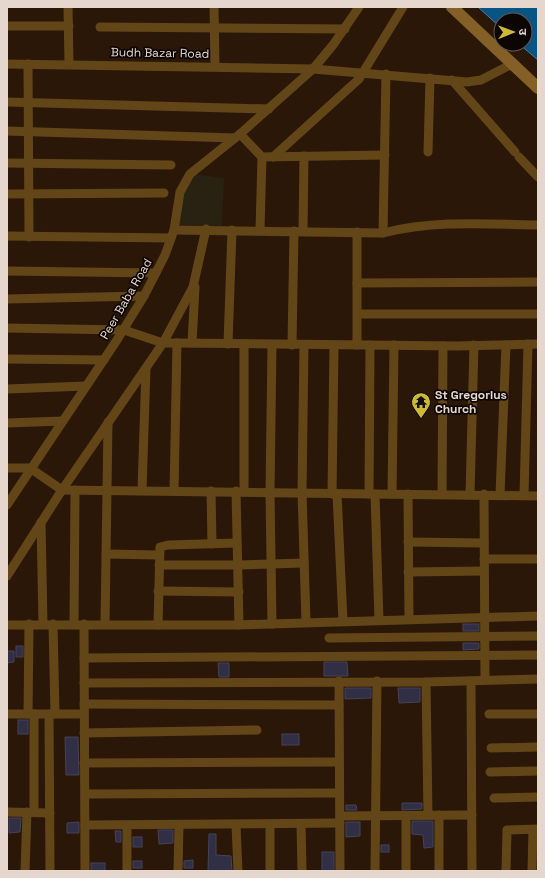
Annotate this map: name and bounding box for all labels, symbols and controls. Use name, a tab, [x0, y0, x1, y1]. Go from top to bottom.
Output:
north arrow	[493, 12, 533, 52]
text: उ	[516, 28, 530, 36]
street label: Budh Bazar Road	[111, 44, 209, 62]
street label: Peer Baba Road	[96, 256, 156, 342]
place label: St Gregorius Church	[435, 387, 507, 417]
temple icon: St Gregorius Church	[410, 391, 432, 419]

